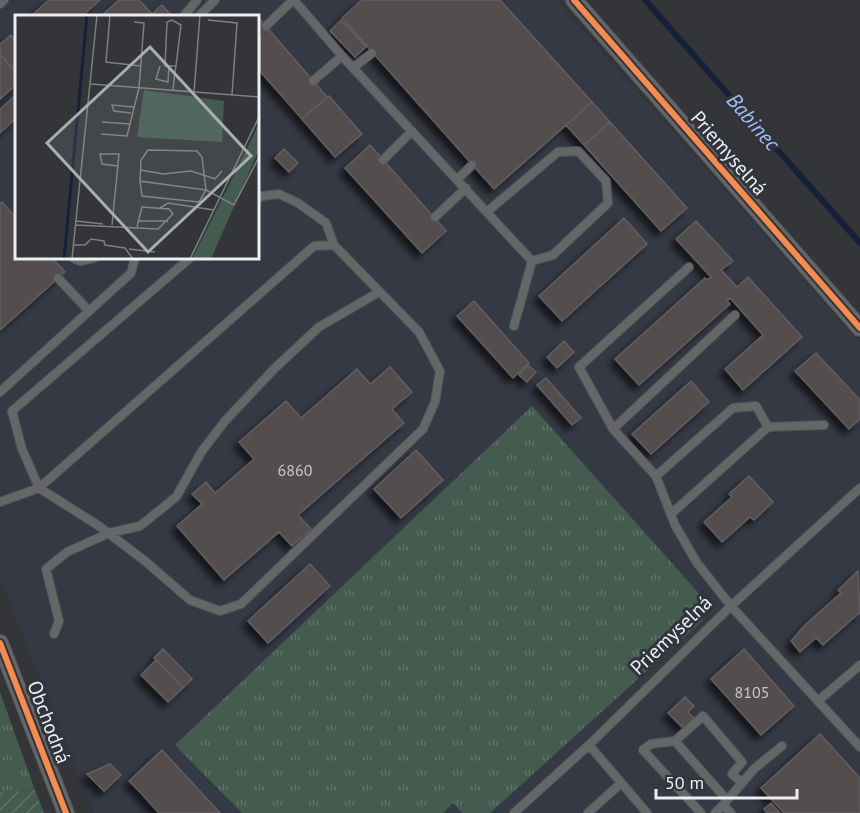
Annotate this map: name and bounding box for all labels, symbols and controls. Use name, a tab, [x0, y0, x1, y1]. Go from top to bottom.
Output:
inset map	[15, 15, 260, 260]
water label: Babinec	[721, 87, 787, 157]
street label: Priemyselná	[685, 105, 773, 201]
house number: 6860	[278, 460, 313, 480]
street label: Priemyselná	[625, 590, 717, 680]
street label: Obchodná	[21, 677, 77, 767]
house number: 8105	[735, 682, 769, 702]
scale bar	[656, 762, 797, 800]
text: 50 m	[665, 771, 704, 794]

